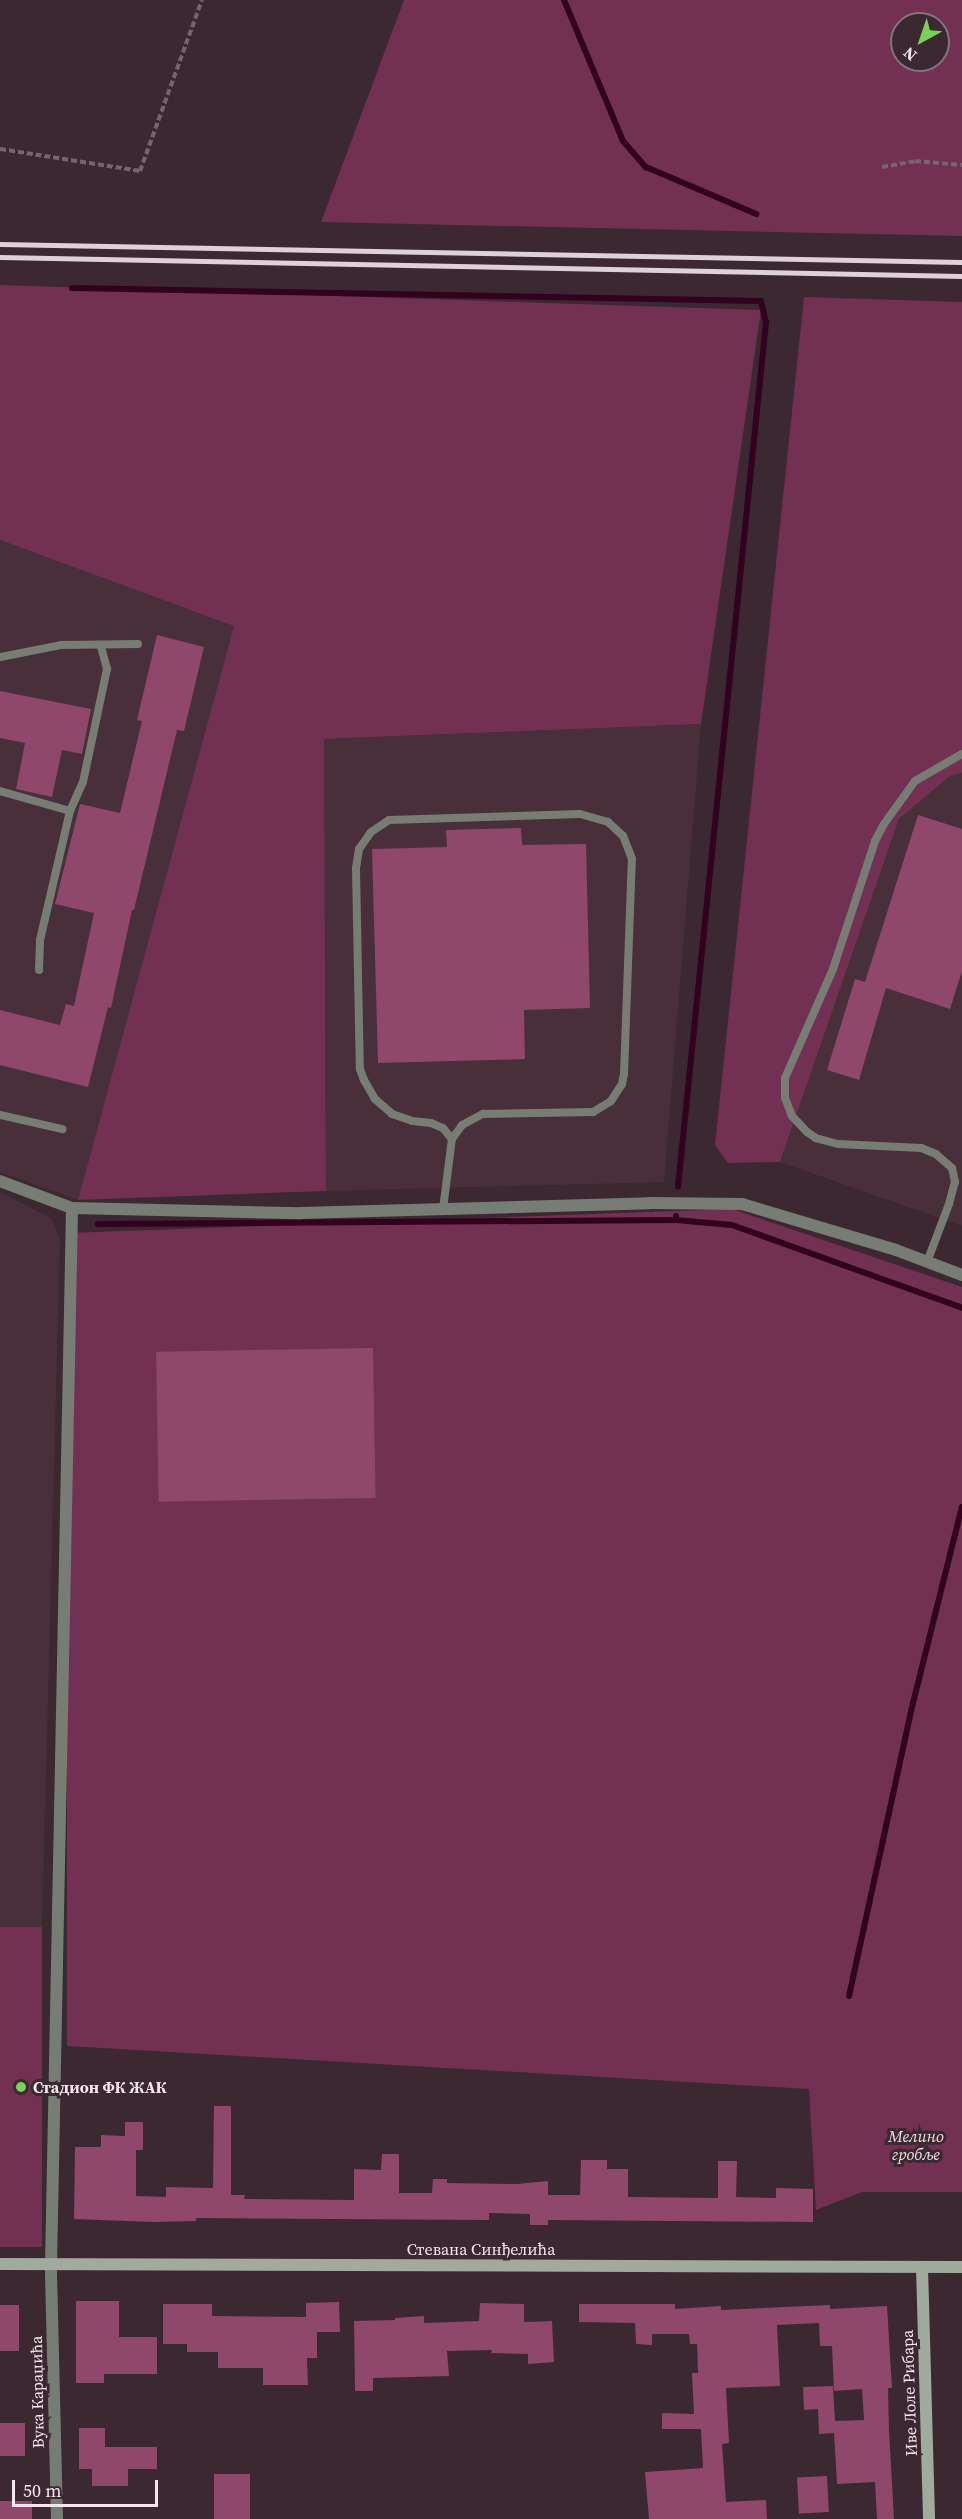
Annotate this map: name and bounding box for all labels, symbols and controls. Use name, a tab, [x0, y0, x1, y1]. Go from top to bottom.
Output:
north arrow	[890, 12, 950, 72]
text: N	[898, 42, 921, 66]
place label: Стадион ФК ЖАК	[33, 2077, 167, 2097]
marker: Стадион ФК ЖАК	[14, 2080, 28, 2094]
park label: Мелино гробље	[888, 2126, 944, 2164]
street label: Стевана Синђелића	[407, 2239, 555, 2259]
street label: Иве Лоле Рибара	[897, 2329, 921, 2457]
street label: Вука Караџића	[26, 2336, 48, 2448]
scale bar	[15, 2468, 160, 2506]
text: 50 m	[23, 2478, 61, 2503]

